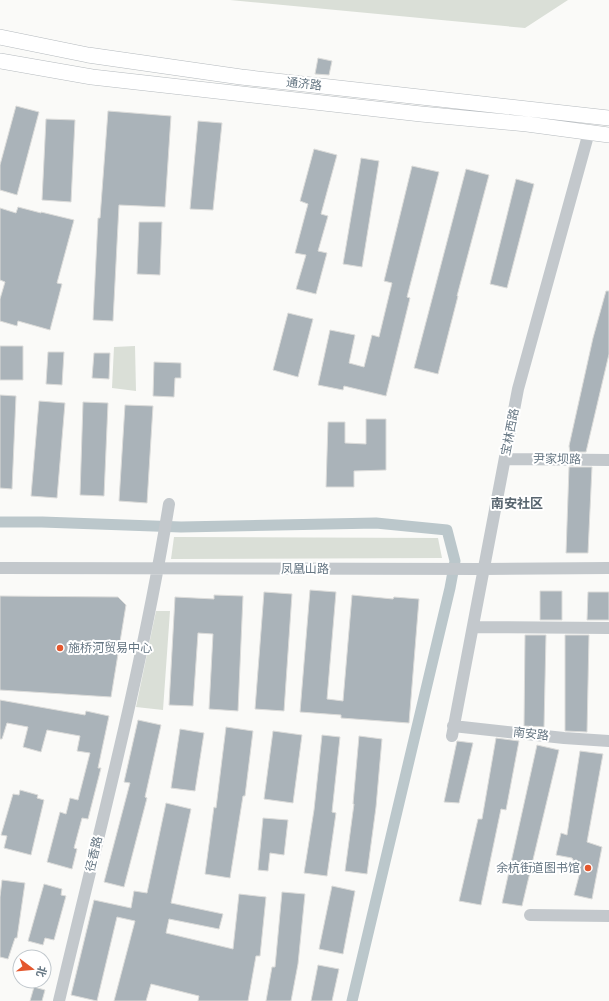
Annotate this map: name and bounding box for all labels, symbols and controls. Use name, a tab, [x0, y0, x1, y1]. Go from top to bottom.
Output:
street label: 通济路	[285, 75, 323, 93]
street label: 宝林西路	[499, 407, 521, 457]
street label: 尹家坝路	[533, 452, 581, 466]
district label: 南安社区	[491, 496, 543, 511]
street label: 凤凰山路	[281, 562, 329, 576]
place label: 施桥河贸易中心	[68, 641, 152, 655]
marker: 施桥河贸易中心	[55, 643, 65, 653]
street label: 南安路	[512, 725, 550, 743]
street label: 径香路	[83, 835, 105, 873]
place label: 余杭街道图书馆	[496, 861, 580, 875]
marker: 余杭街道图书馆	[583, 863, 593, 873]
north arrow	[12, 949, 52, 989]
text: 北	[33, 965, 49, 979]

